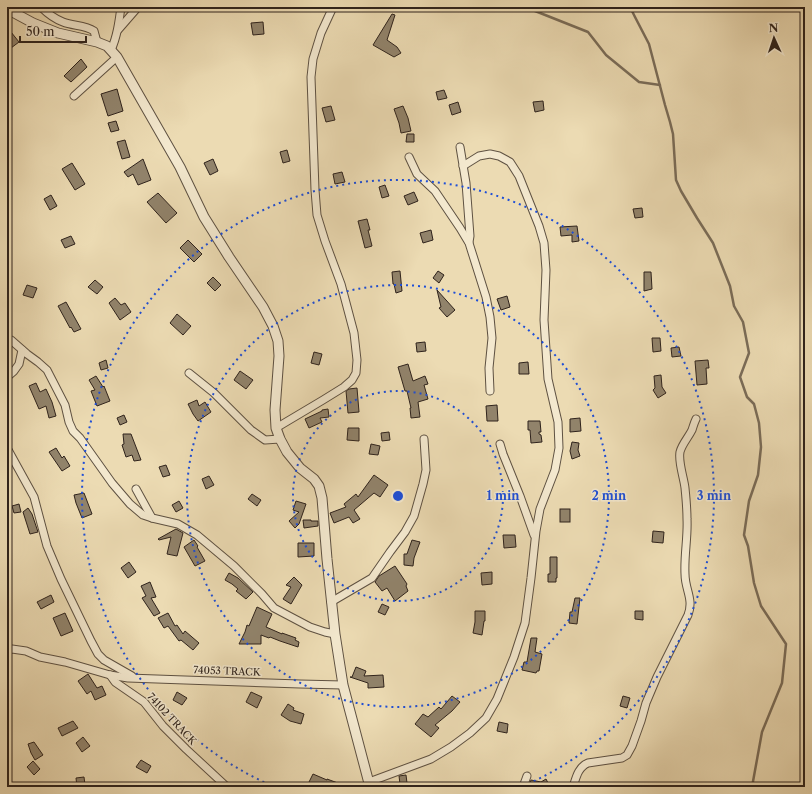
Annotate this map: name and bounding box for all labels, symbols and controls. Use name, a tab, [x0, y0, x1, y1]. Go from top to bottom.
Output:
scale bar	[20, 18, 86, 44]
north arrow	[754, 18, 794, 58]
text: N	[768, 21, 779, 35]
text: 50 m	[26, 24, 55, 39]
text: 1 min	[487, 488, 520, 503]
text: 2 min	[592, 488, 627, 503]
text: 3 min	[697, 488, 732, 503]
centre of rings	[391, 489, 405, 503]
street label: 74053 TRACK	[193, 663, 262, 679]
street label: 74102 TRACK	[145, 690, 200, 749]

